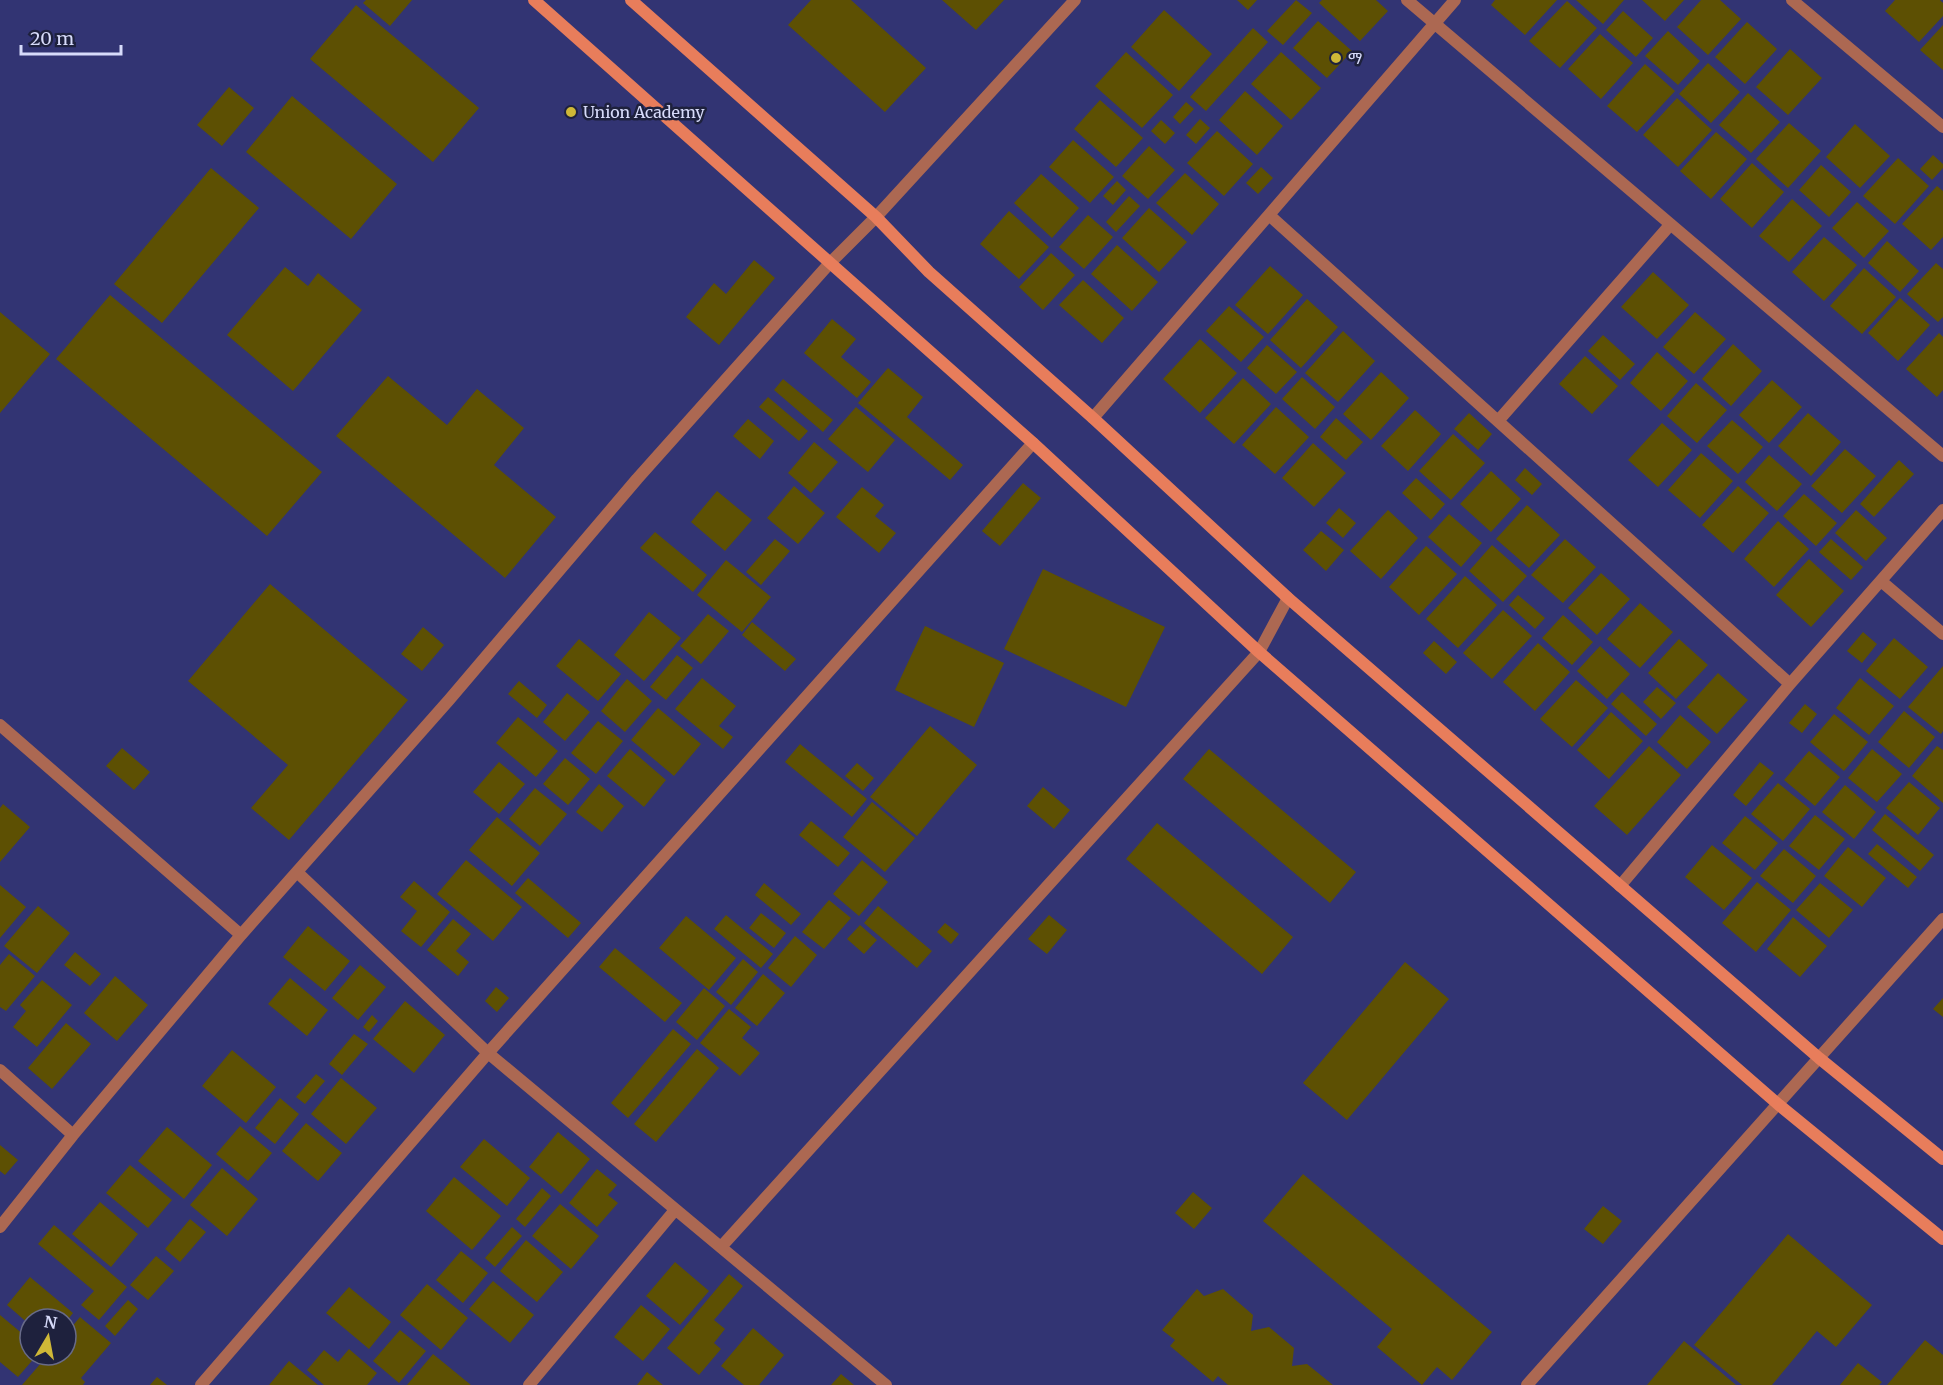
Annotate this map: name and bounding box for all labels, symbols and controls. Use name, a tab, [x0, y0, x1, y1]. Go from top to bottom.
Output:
scale bar	[21, 18, 122, 56]
text: 20 m	[30, 27, 74, 50]
place label: ማ	[1348, 48, 1362, 68]
marker: ማ	[1329, 51, 1343, 65]
place label: Union Academy	[583, 102, 705, 122]
marker: Union Academy	[564, 105, 578, 119]
north arrow	[18, 1307, 78, 1367]
text: N	[43, 1311, 59, 1333]

